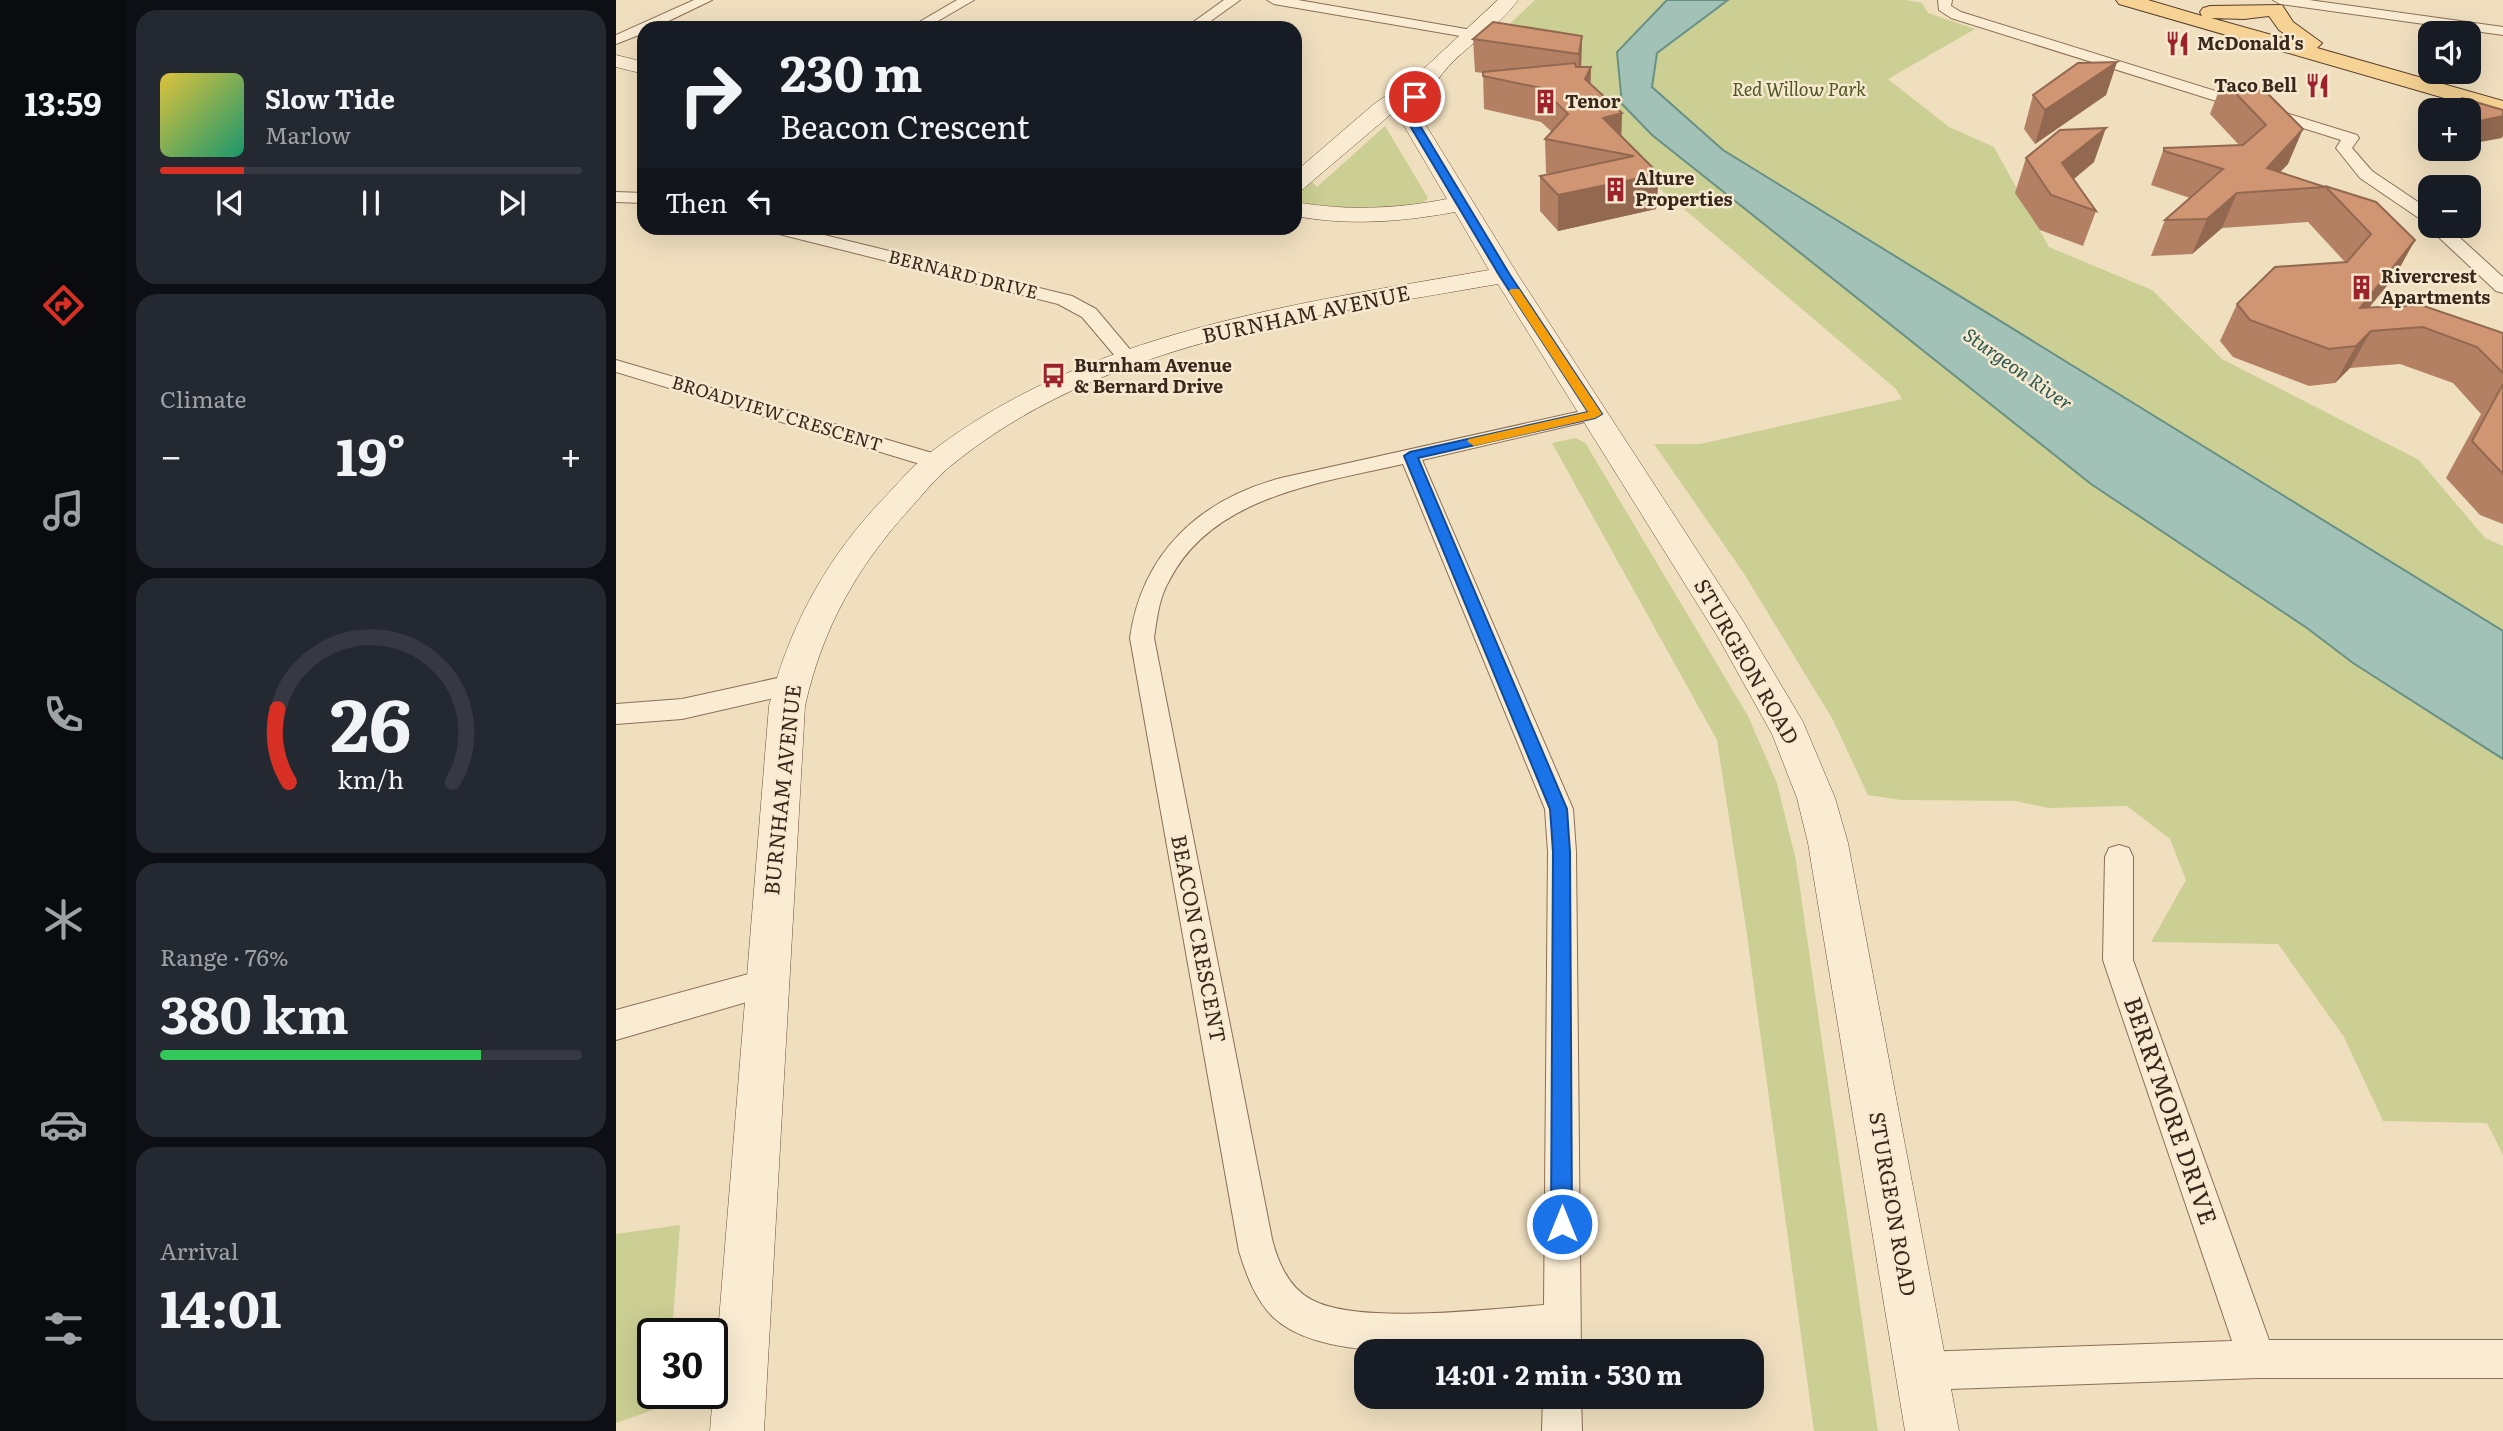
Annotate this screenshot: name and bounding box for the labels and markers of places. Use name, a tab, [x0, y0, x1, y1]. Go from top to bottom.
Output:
place label: McDonald's	[2197, 29, 2303, 56]
restaurant icon: McDonald's	[2163, 30, 2191, 58]
pin	[1385, 67, 1445, 127]
place label: Taco Bell	[2214, 71, 2297, 98]
restaurant icon: Taco Bell	[2303, 72, 2331, 100]
place label: Tenor	[1565, 87, 1621, 114]
building icon: Tenor	[1531, 88, 1559, 116]
place label: Alture Properties	[1635, 164, 1732, 212]
building icon: Alture Properties	[1601, 175, 1629, 203]
place label: Rivercrest Apartments	[2381, 262, 2490, 310]
building icon: Rivercrest Apartments	[2347, 273, 2375, 301]
place label: Burnham Avenue & Bernard Drive	[1074, 351, 1232, 399]
bus stop icon: Burnham Avenue & Bernard Drive	[1040, 362, 1068, 390]

